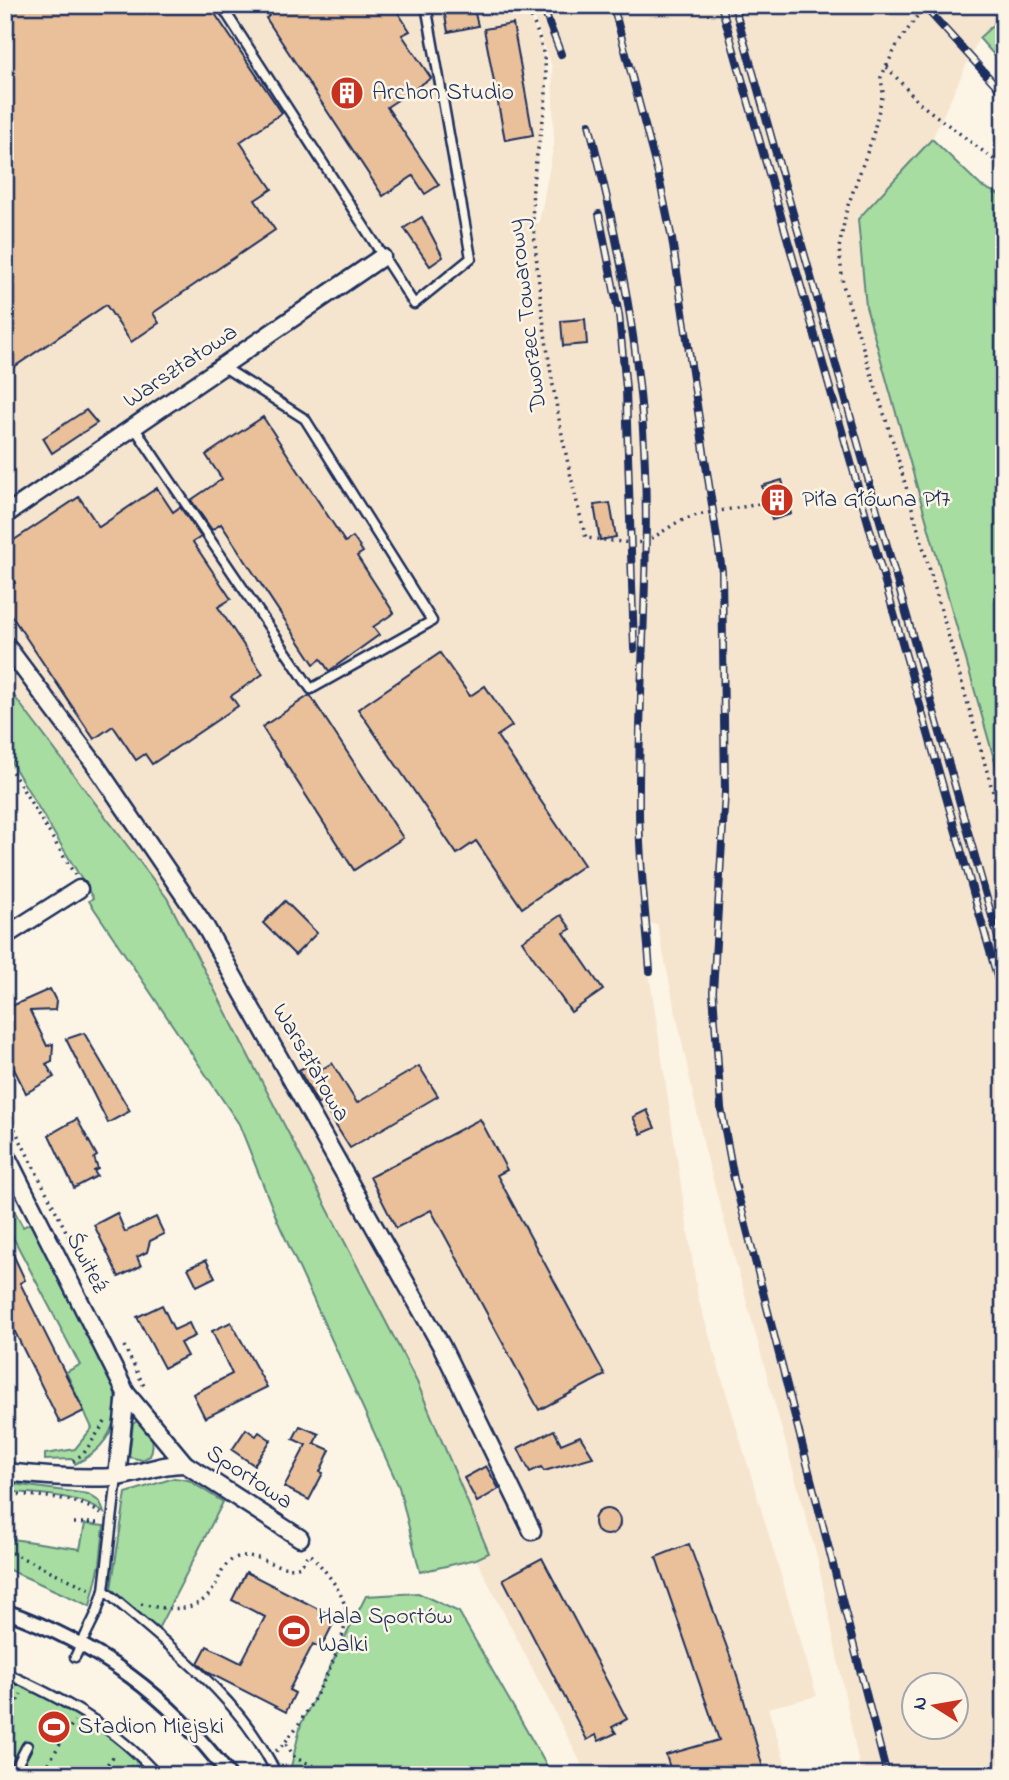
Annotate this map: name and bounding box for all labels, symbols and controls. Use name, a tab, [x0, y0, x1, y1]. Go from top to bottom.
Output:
building icon: Archon Studio	[328, 74, 366, 112]
place label: Archon Studio	[372, 76, 514, 111]
street label: Dworzec Towarowy	[499, 217, 558, 414]
street label: Warsztatowa	[117, 316, 245, 418]
building icon: Piła Główna Pł7	[758, 481, 796, 519]
place label: Piła Główna Pł7	[802, 483, 951, 518]
street label: Warsztatowa	[262, 997, 358, 1129]
street label: Świteź	[56, 1226, 117, 1300]
street label: Sportowa	[199, 1437, 299, 1519]
place label: Hala Sportów Walki	[318, 1600, 453, 1663]
sports icon: Hala Sportów Walki	[275, 1612, 313, 1650]
north arrow	[900, 1672, 970, 1742]
text: N	[906, 1694, 935, 1712]
sports icon: Stadion Miejski	[35, 1708, 73, 1746]
place label: Stadion Miejski	[78, 1710, 224, 1745]

